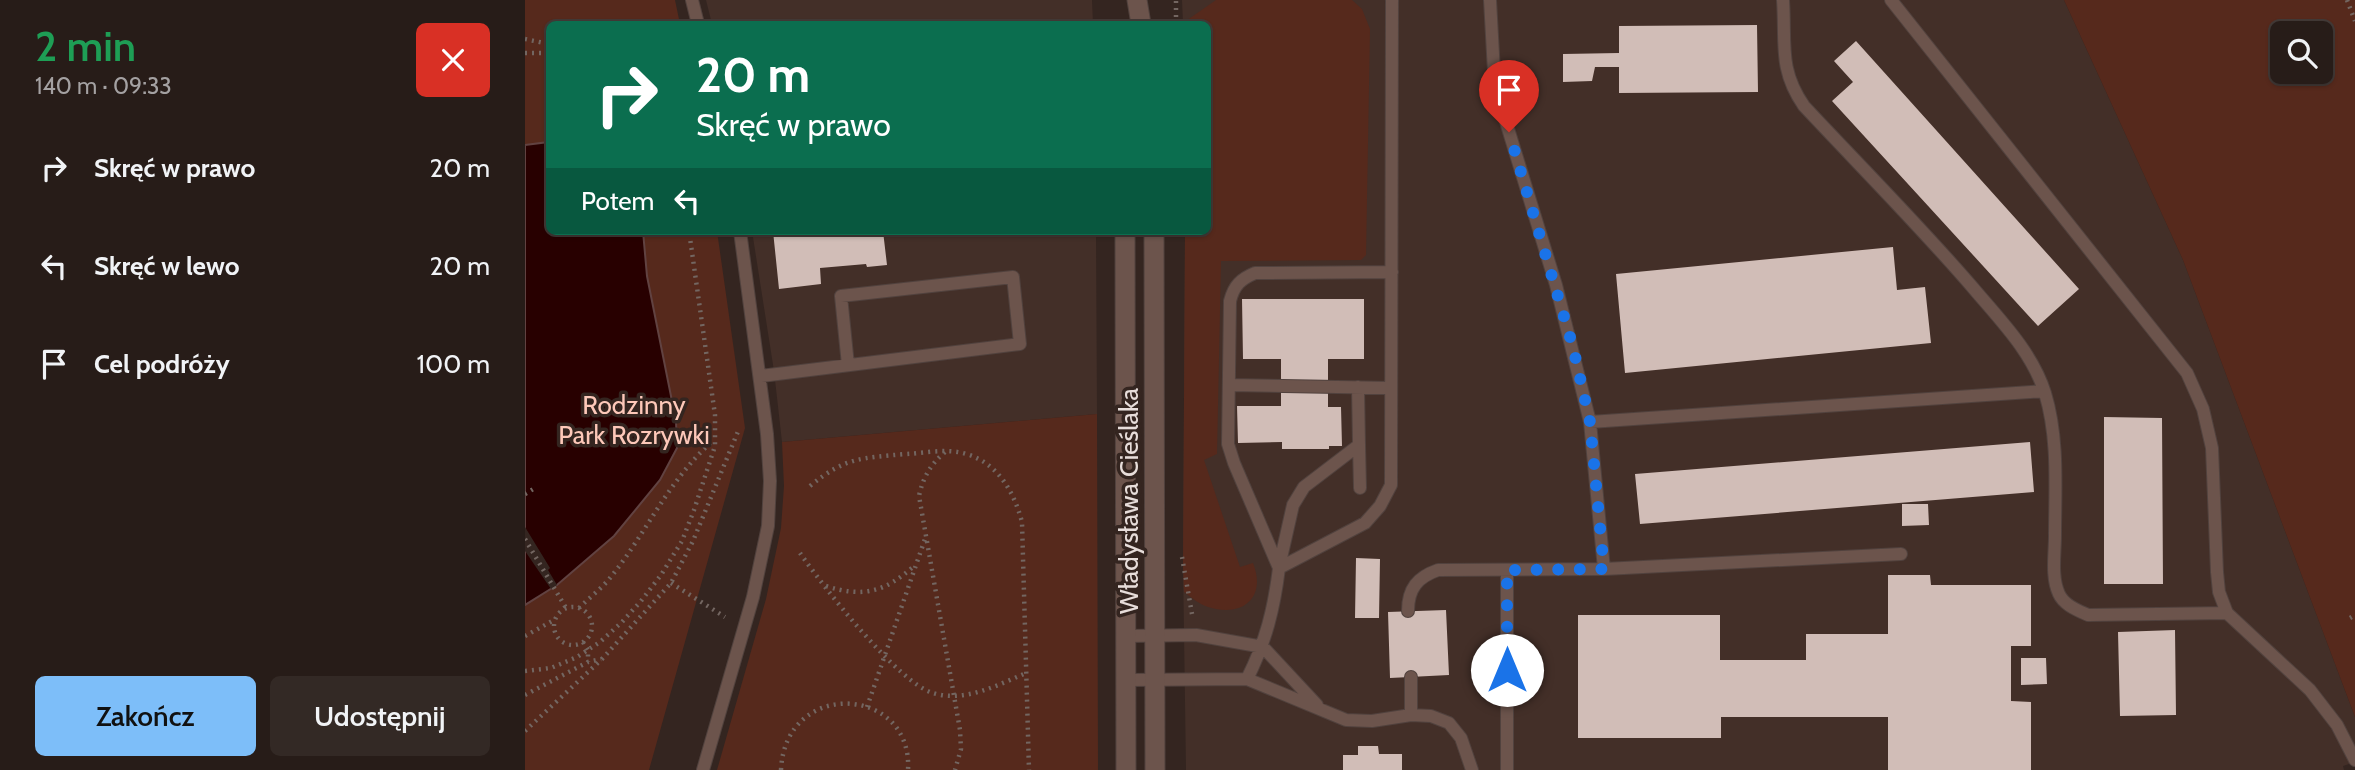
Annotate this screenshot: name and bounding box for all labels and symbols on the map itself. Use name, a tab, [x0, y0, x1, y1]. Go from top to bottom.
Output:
pin	[1479, 60, 1539, 132]
street label: Władysława Cieślaka	[1113, 388, 1145, 614]
park label: Rodzinny Park Rozrywki	[558, 389, 710, 451]
position arrow	[1470, 633, 1544, 707]

